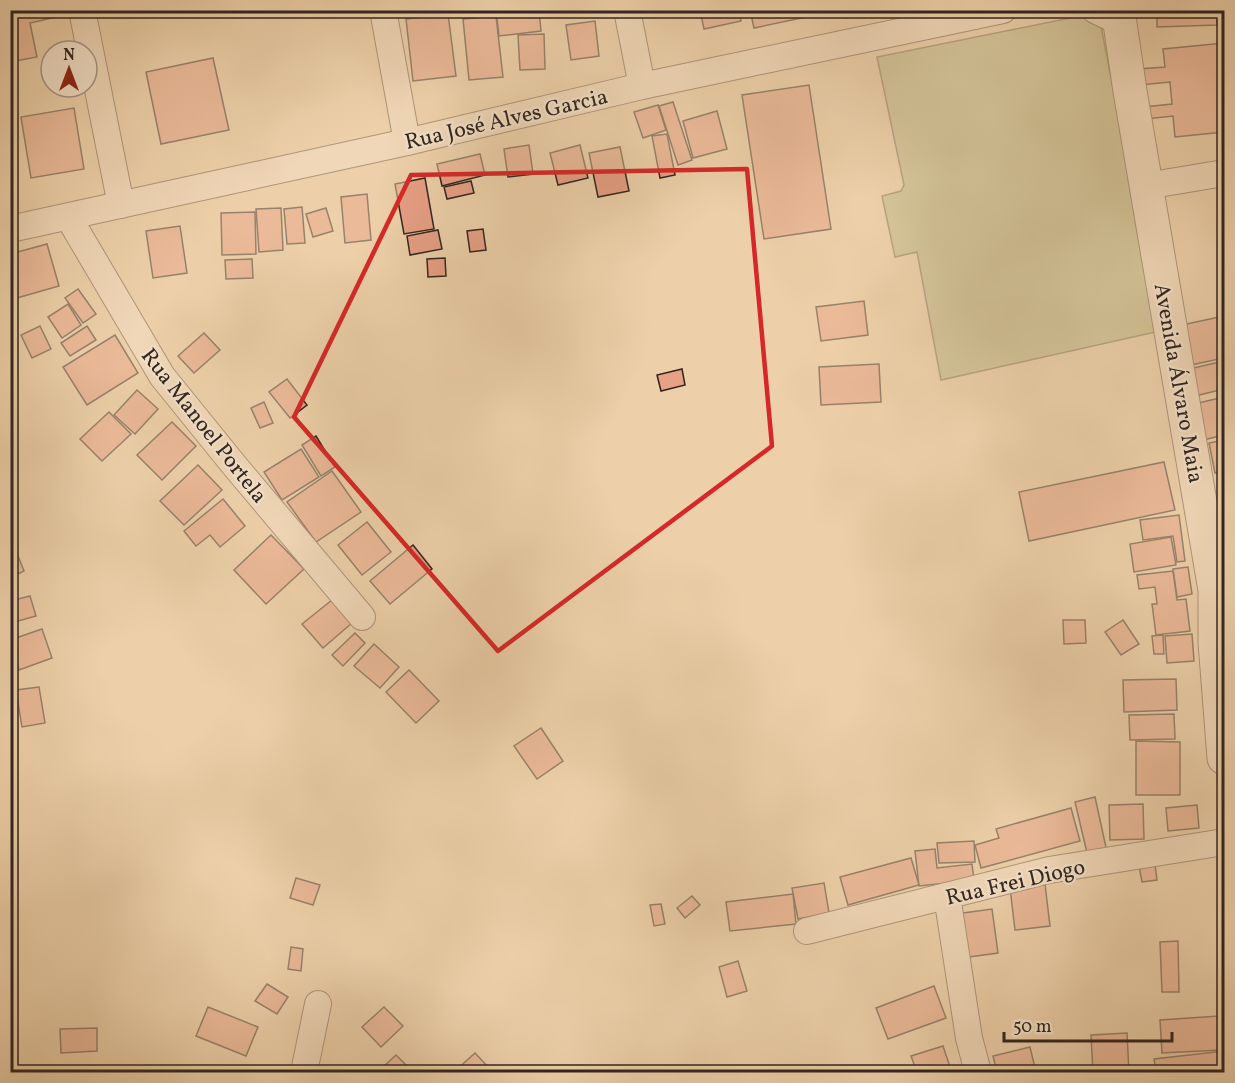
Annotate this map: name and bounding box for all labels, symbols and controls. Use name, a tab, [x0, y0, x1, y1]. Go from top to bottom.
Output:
north arrow	[39, 39, 99, 99]
text: N	[63, 45, 75, 67]
street label: Rua José Alves Garcia	[402, 82, 611, 159]
street label: Avenida Álvaro Maia	[1145, 281, 1210, 486]
street label: Rua Manoel Portela	[133, 342, 274, 511]
street label: Rua Frei Diogo	[943, 852, 1088, 915]
scale bar	[1004, 1005, 1172, 1043]
text: 50 m	[1013, 1015, 1052, 1040]

